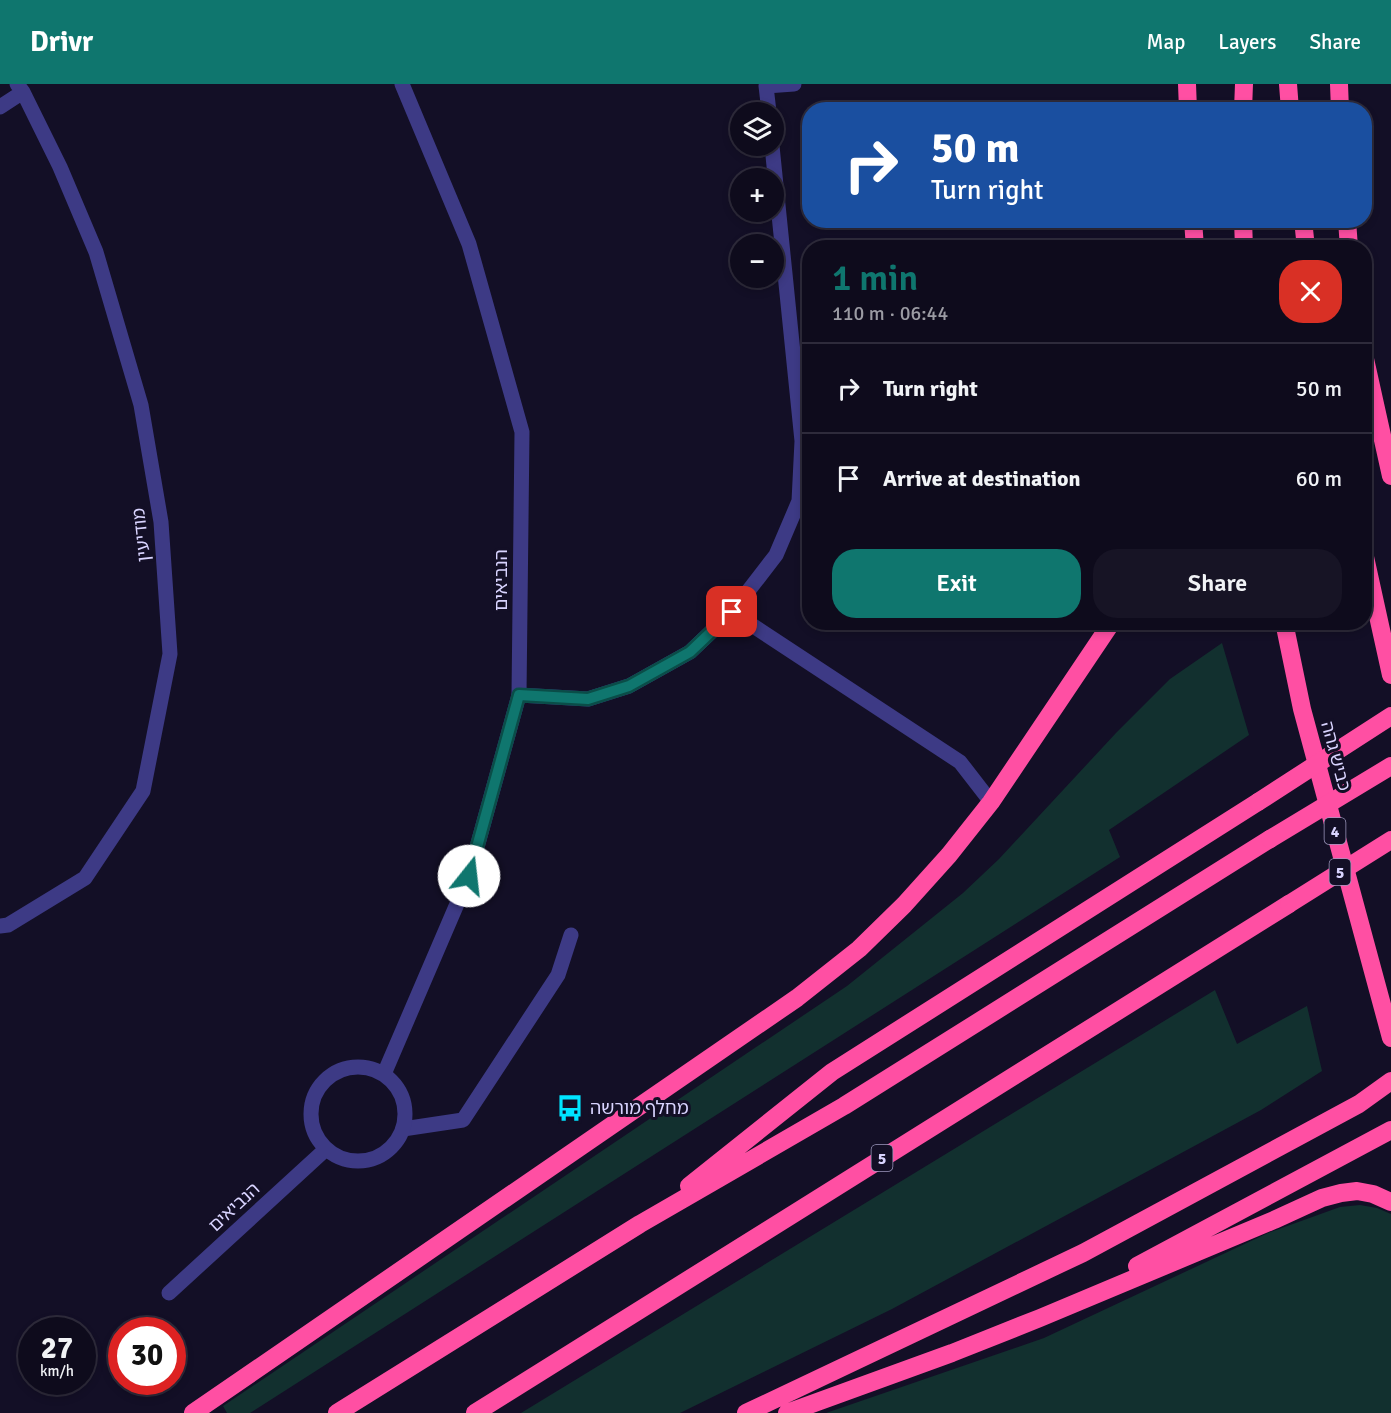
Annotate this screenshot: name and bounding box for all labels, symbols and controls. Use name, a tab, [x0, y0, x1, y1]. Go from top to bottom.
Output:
text: Drivr	[30, 25, 93, 59]
text: Map	[1147, 29, 1185, 55]
text: Layers	[1218, 29, 1276, 55]
text: Share	[1309, 29, 1361, 55]
map controls	[730, 102, 784, 288]
button: layers	[730, 102, 784, 156]
text: 50 m	[931, 123, 1020, 174]
icon: right	[832, 126, 910, 204]
button: +	[730, 168, 784, 222]
text: Turn right	[931, 174, 1044, 207]
button: −	[730, 234, 784, 288]
text: 1 min	[832, 256, 918, 301]
button: close	[1279, 260, 1342, 323]
text: 110 m · 06:44	[832, 301, 948, 326]
icon: right	[832, 372, 865, 405]
text: Turn right	[883, 375, 978, 402]
text: 50 m	[1296, 375, 1342, 402]
icon: arrive	[832, 462, 865, 495]
text: Arrive at destination	[883, 465, 1080, 492]
text: 60 m	[1296, 465, 1342, 492]
street label: מודיעין	[127, 507, 155, 563]
street label: הנביאים	[490, 549, 512, 611]
button: Exit	[832, 549, 1081, 618]
button: Share	[1093, 549, 1342, 618]
pin	[706, 586, 757, 637]
icon: arrive	[715, 595, 748, 628]
street label: כביש גהה	[1316, 719, 1356, 793]
road number: 4	[1324, 818, 1346, 844]
position arrow	[437, 844, 501, 908]
road number: 5	[1330, 859, 1350, 885]
bus stop icon: מחלף מורשה	[555, 1093, 585, 1123]
place label: מחלף מורשה	[590, 1097, 689, 1119]
road number: 5	[872, 1145, 892, 1171]
street label: הנביאים	[204, 1178, 264, 1236]
speed limit sign: 30	[108, 1317, 186, 1395]
text: 27	[41, 1330, 73, 1367]
text: km/h	[40, 1362, 74, 1380]

